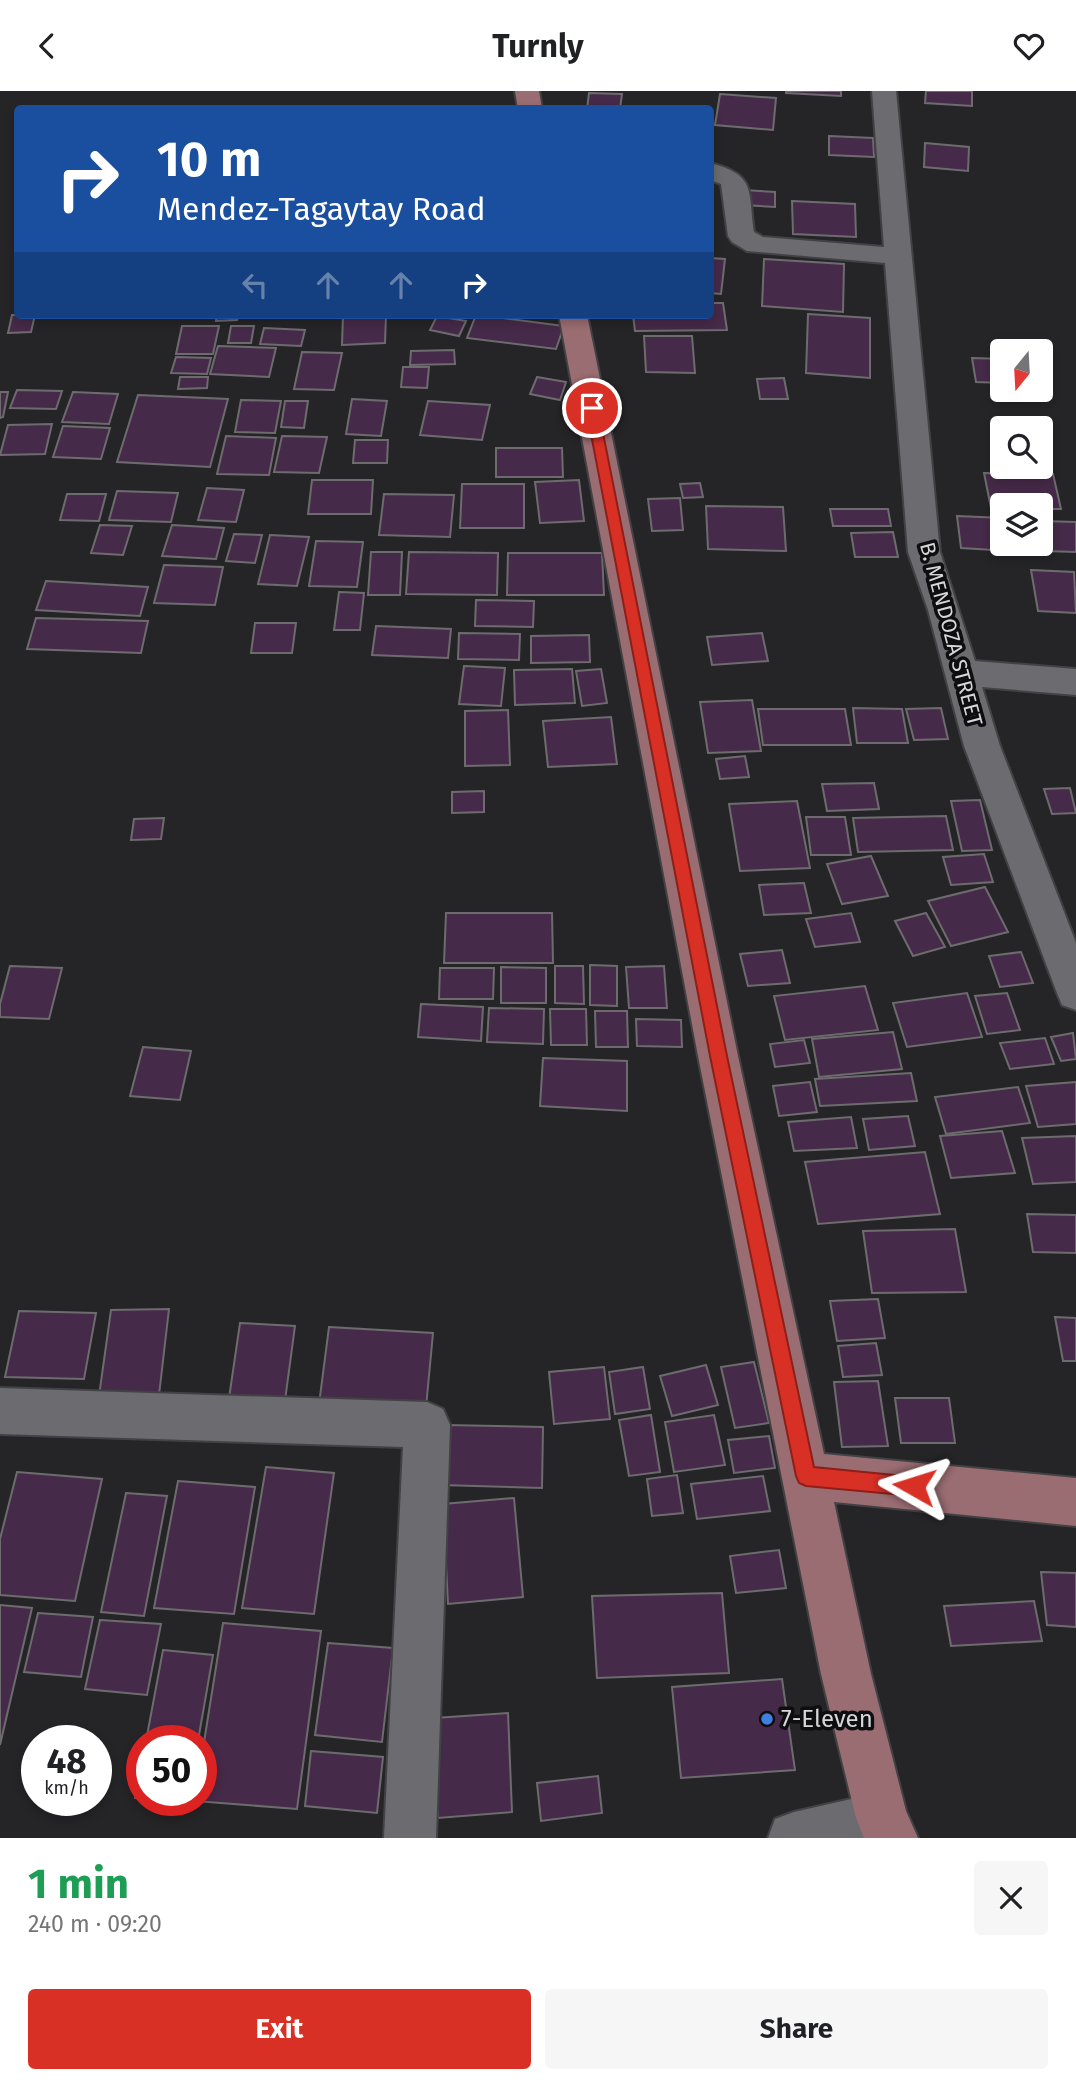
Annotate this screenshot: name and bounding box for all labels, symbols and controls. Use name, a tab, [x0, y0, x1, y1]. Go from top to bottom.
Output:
icon: back	[28, 27, 66, 65]
text: Turnly	[492, 27, 584, 65]
icon: heart	[1010, 27, 1048, 65]
text: 10 m	[157, 130, 261, 189]
icon: right	[42, 133, 133, 224]
text: Mendez-Tagaytay Road	[157, 190, 486, 228]
icon: left	[236, 266, 274, 304]
icon: ahead	[309, 266, 347, 304]
icon: ahead	[382, 266, 420, 304]
icon: right	[455, 266, 493, 304]
north arrow	[990, 339, 1054, 403]
map controls	[990, 339, 1053, 556]
pin	[562, 378, 622, 438]
icon: arrive	[573, 389, 611, 427]
button: search	[990, 416, 1053, 479]
button: layers	[990, 493, 1053, 556]
street label: B. MENDOZA STREET	[914, 539, 988, 729]
position arrow	[877, 1449, 951, 1523]
place label: 7-Eleven	[781, 1705, 873, 1733]
marker: 7-Eleven	[759, 1711, 775, 1727]
speed limit sign: 50	[126, 1725, 217, 1816]
text: 48	[46, 1740, 87, 1782]
text: km/h	[44, 1777, 89, 1799]
text: 1 min	[28, 1859, 129, 1909]
button: close	[974, 1861, 1048, 1935]
text: 240 m · 09:20	[28, 1910, 162, 1938]
button: Exit	[28, 1989, 531, 2069]
button: Share	[545, 1989, 1048, 2069]

